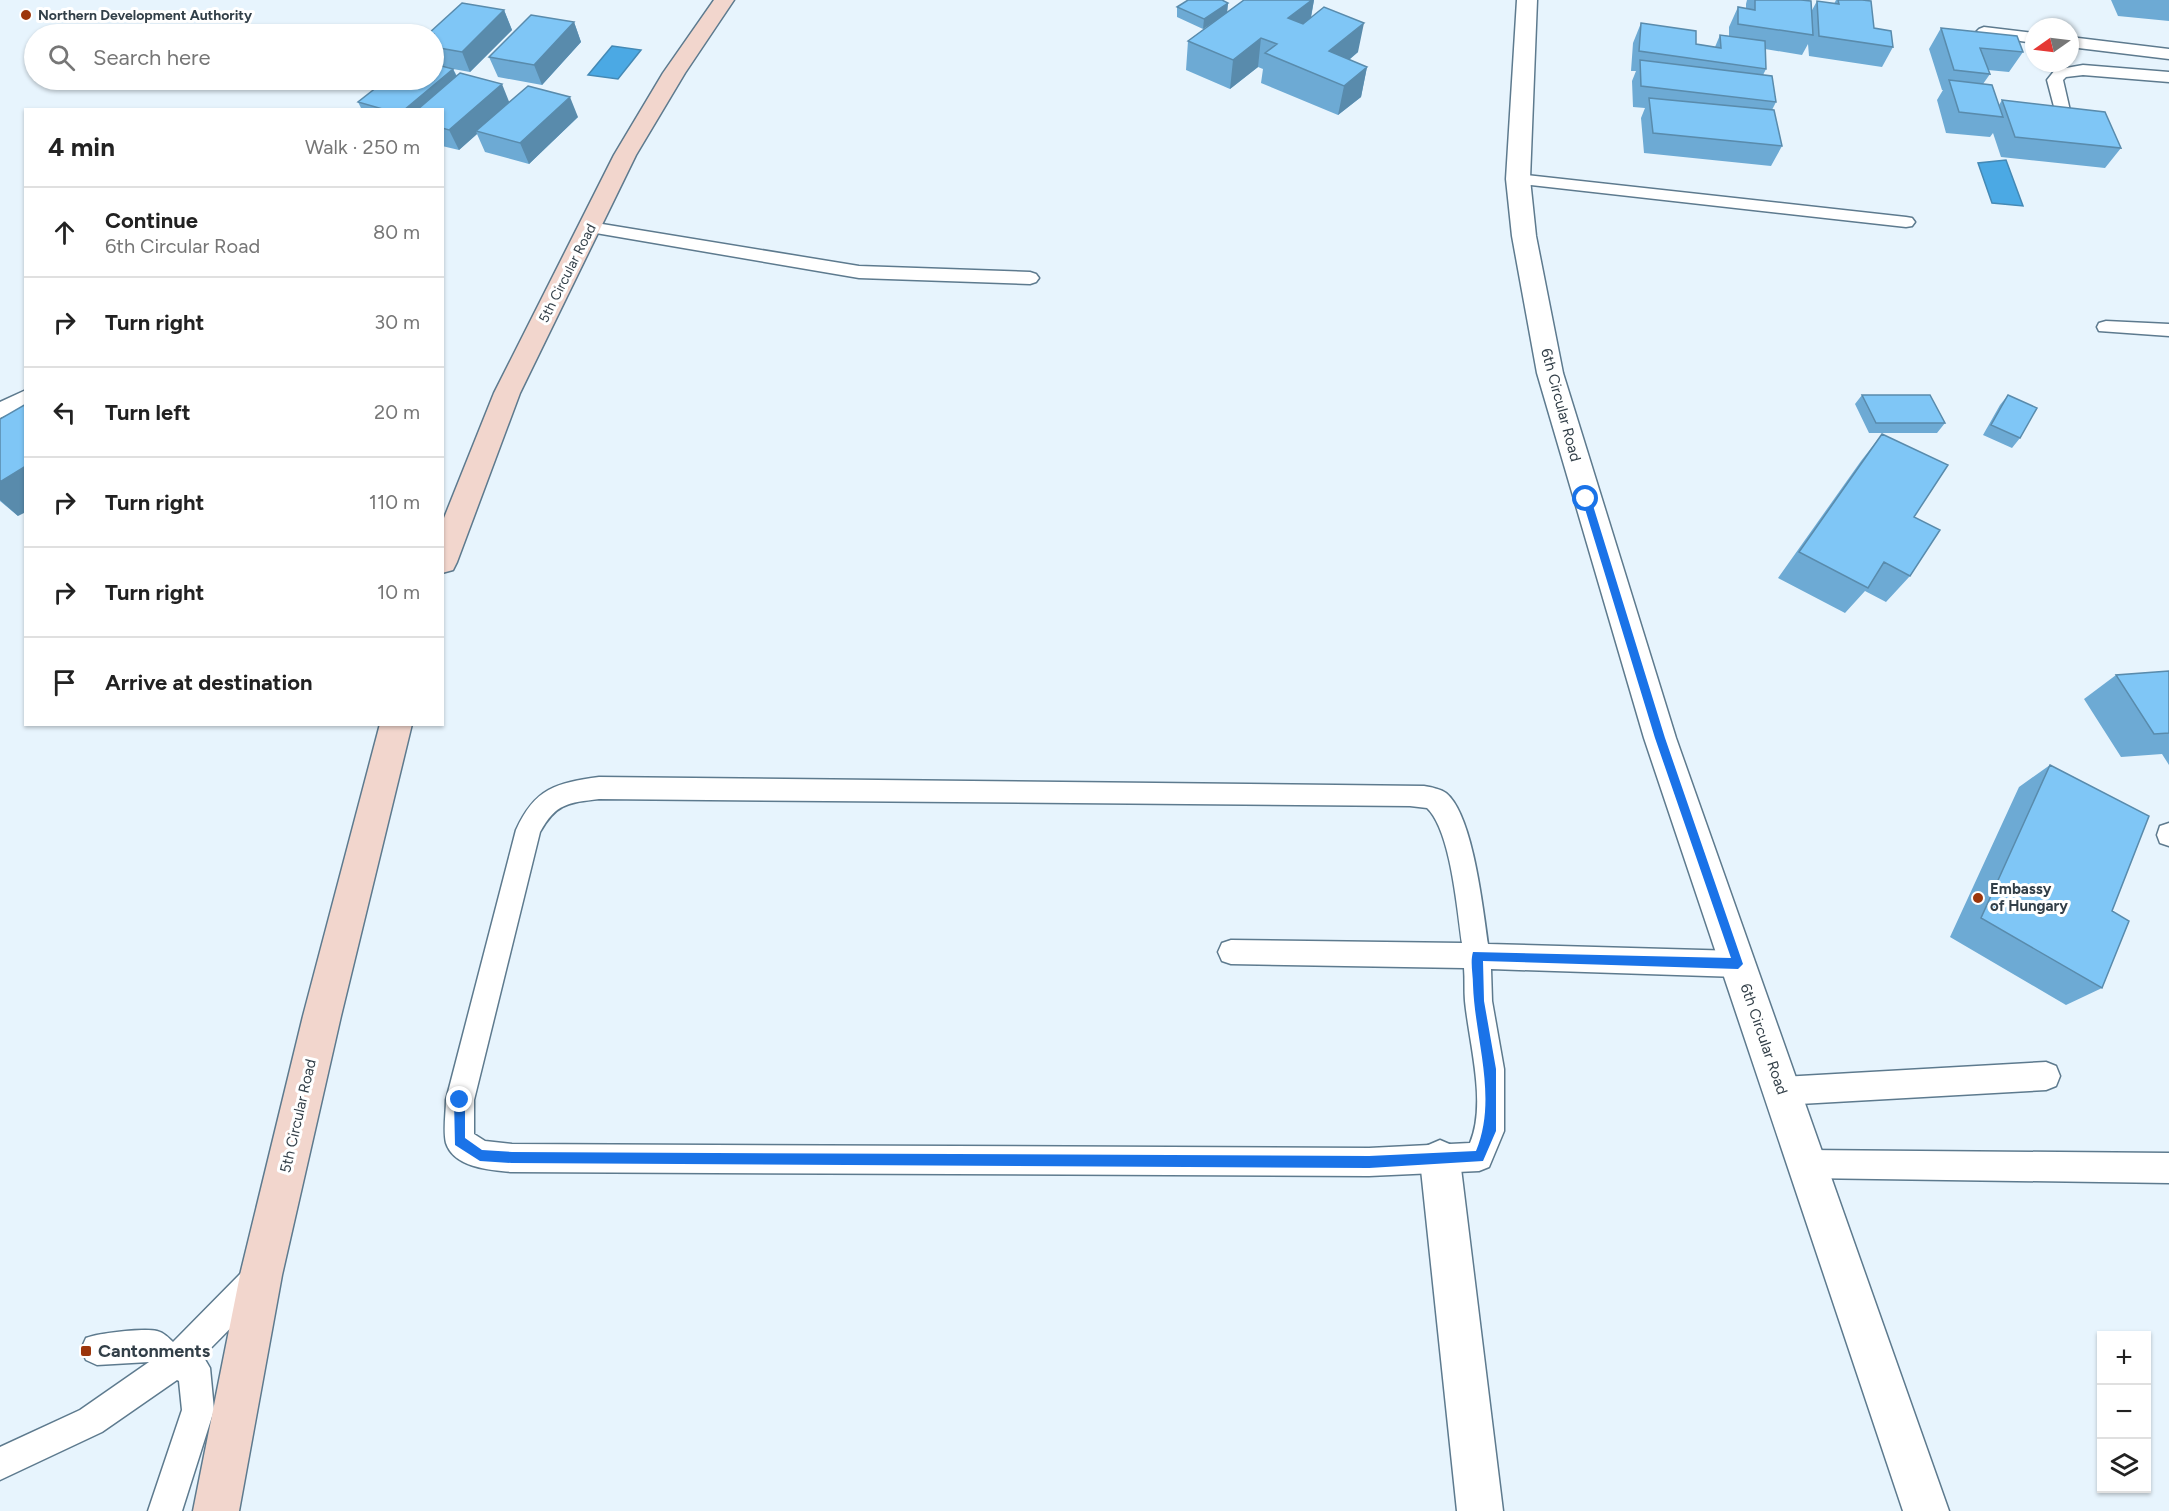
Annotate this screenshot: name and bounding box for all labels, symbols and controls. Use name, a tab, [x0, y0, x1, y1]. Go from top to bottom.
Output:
place label: Northern Development Authority	[38, 7, 253, 24]
marker: Northern Development Authority	[19, 8, 33, 22]
north arrow	[2025, 18, 2079, 72]
search box	[24, 24, 444, 90]
icon: search	[45, 41, 78, 74]
text: Search here	[93, 44, 211, 71]
text: 4 min	[48, 131, 115, 163]
text: Walk · 250 m	[305, 135, 420, 159]
text: Continue	[105, 207, 198, 234]
icon: ahead	[48, 216, 81, 249]
text: 80 m	[373, 220, 420, 244]
street label: 5th Circular Road	[535, 221, 600, 326]
text: 6th Circular Road	[105, 234, 260, 258]
icon: right	[48, 306, 81, 339]
text: Turn right	[105, 309, 204, 336]
text: 30 m	[374, 310, 420, 334]
street label: 6th Circular Road	[1537, 346, 1585, 464]
icon: left	[48, 396, 81, 429]
text: Turn left	[105, 399, 191, 426]
text: 20 m	[374, 400, 420, 424]
route start	[1572, 485, 1598, 511]
icon: right	[48, 486, 81, 519]
text: Turn right	[105, 489, 204, 516]
text: 110 m	[369, 490, 420, 514]
icon: right	[48, 576, 81, 609]
text: Turn right	[105, 579, 204, 606]
text: 10 m	[377, 580, 420, 604]
icon: arrive	[48, 666, 81, 699]
text: Arrive at destination	[105, 669, 313, 696]
place label: Embassy of Hungary	[1990, 880, 2068, 915]
marker: Embassy of Hungary	[1971, 891, 1985, 905]
street label: 6th Circular Road	[1737, 981, 1791, 1097]
street label: 5th Circular Road	[276, 1057, 320, 1175]
route end	[446, 1086, 472, 1112]
map controls	[2097, 1331, 2151, 1493]
button: +	[2097, 1331, 2151, 1385]
place label: Cantonments	[98, 1340, 211, 1362]
marker: Cantonments	[79, 1344, 93, 1358]
button: −	[2097, 1385, 2151, 1439]
button: layers	[2097, 1439, 2151, 1493]

